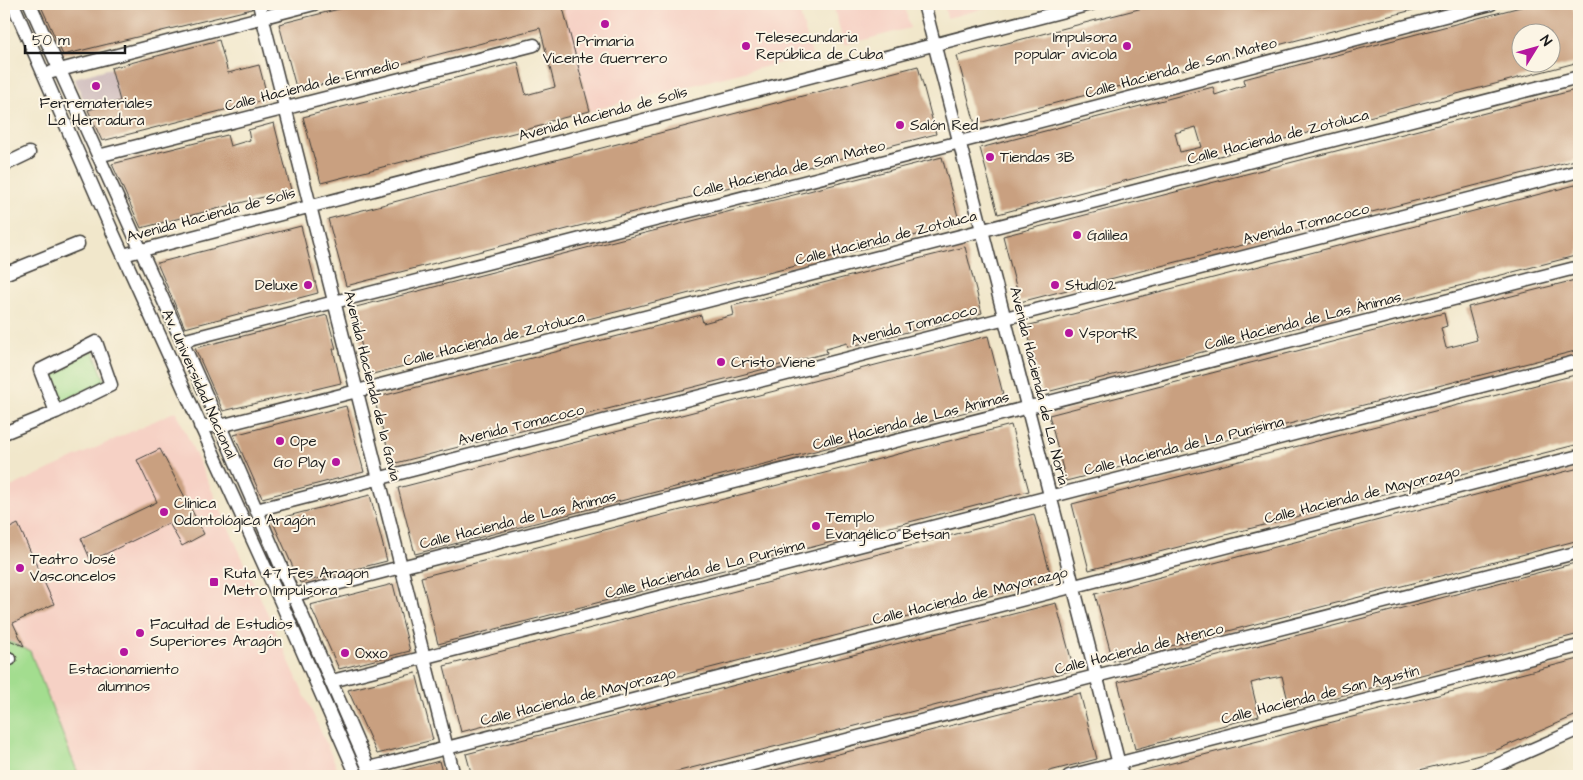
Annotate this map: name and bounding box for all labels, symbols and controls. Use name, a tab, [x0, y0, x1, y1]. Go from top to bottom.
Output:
marker: Primaria Vicente Guerrero	[599, 18, 611, 30]
scale bar	[25, 22, 125, 54]
north arrow	[1510, 22, 1560, 72]
place label: Telesecundaria República de Cuba	[756, 27, 883, 65]
place label: Impulsora popular avicola	[1014, 27, 1117, 65]
text: 50 m	[32, 30, 70, 51]
place label: Primaria Vicente Guerrero	[543, 31, 668, 69]
text: N	[1535, 31, 1556, 50]
street label: Calle Hacienda de San Mateo	[1083, 32, 1280, 104]
marker: Telesecundaria República de Cuba	[740, 40, 752, 52]
marker: Impulsora popular avicola	[1121, 40, 1133, 52]
street label: Calle Hacienda de Enmedio	[223, 53, 402, 117]
marker: Ferremateriales La Herradura	[90, 80, 102, 92]
street label: Avenida Hacienda de Solís	[516, 81, 690, 147]
place label: Ferremateriales La Herradura	[40, 93, 153, 131]
street label: Calle Hacienda de Zotoluca	[1185, 104, 1371, 170]
place label: Salón Red	[910, 115, 978, 136]
marker: Salón Red	[894, 119, 906, 131]
street label: Calle Hacienda de San Mateo	[691, 135, 888, 203]
place label: Tiendas 3B	[1000, 147, 1075, 168]
marker: Tiendas 3B	[984, 151, 996, 163]
street label: Avenida Hacienda de Solís	[124, 182, 298, 248]
street label: Avenida Tomacoco	[1241, 198, 1372, 250]
street label: Calle Hacienda de Zotoluca	[793, 205, 979, 271]
place label: Galilea	[1087, 225, 1128, 246]
marker: Galilea	[1071, 229, 1083, 241]
place label: Deluxe	[255, 275, 298, 296]
place label: Stud102	[1065, 275, 1116, 296]
marker: Deluxe	[302, 279, 314, 291]
marker: Stud102	[1049, 279, 1061, 291]
street label: Avenida Hacienda de La Noria	[1004, 285, 1074, 488]
street label: Calle Hacienda de Las Ánimas	[1202, 286, 1404, 356]
street label: Avenida Hacienda de la Gavia	[338, 289, 406, 484]
street label: Avenida Tomacoco	[849, 299, 980, 351]
street label: Av. Universidad Nacional	[157, 306, 241, 462]
street label: Calle Hacienda de Zotoluca	[401, 306, 587, 372]
place label: VsportR	[1079, 323, 1138, 344]
marker: VsportR	[1063, 327, 1075, 339]
place label: Cristo Viene	[731, 352, 816, 373]
marker: Cristo Viene	[715, 356, 727, 368]
street label: Calle Hacienda de Las Ánimas	[810, 386, 1012, 456]
street label: Avenida Tomacoco	[456, 399, 587, 451]
street label: Calle Hacienda de La Purísima	[1082, 411, 1286, 481]
place label: Ope	[290, 431, 317, 452]
marker: Ope	[274, 435, 286, 447]
place label: Go Play	[273, 452, 326, 474]
marker: Go Play	[330, 456, 342, 468]
street label: Calle Hacienda de Mayorazgo	[1262, 460, 1463, 530]
street label: Calle Hacienda de Las Ánimas	[417, 485, 619, 555]
place label: Clínica Odontológica Aragón	[174, 493, 316, 532]
marker: Clínica Odontológica Aragón	[158, 506, 170, 518]
place label: Templo Evangélico Betsan	[826, 507, 950, 546]
marker: Templo Evangélico Betsan	[810, 520, 822, 532]
street label: Calle Hacienda de La Purísima	[603, 534, 807, 604]
place label: Teatro José Vasconcelos	[30, 549, 116, 587]
street label: Calle Hacienda de Mayorazgo	[870, 561, 1071, 631]
marker: Teatro José Vasconcelos	[14, 562, 26, 574]
place label: Ruta 47 Fes Aragon Metro Impulsora	[224, 563, 369, 601]
marker: Ruta 47 Fes Aragon Metro Impulsora	[208, 576, 220, 588]
place label: Facultad de Estudios Superiores Aragón	[150, 614, 293, 653]
street label: Calle Hacienda de Atenco	[1052, 618, 1226, 680]
marker: Facultad de Estudios Superiores Aragón	[134, 627, 146, 639]
place label: Oxxo	[355, 643, 388, 664]
marker: Estacionamiento alumnos	[118, 646, 130, 658]
marker: Oxxo	[339, 647, 351, 659]
place label: Estacionamiento alumnos	[69, 659, 179, 697]
street label: Calle Hacienda de San Agustín	[1219, 660, 1422, 731]
street label: Calle Hacienda de Mayorazgo	[478, 662, 679, 732]

